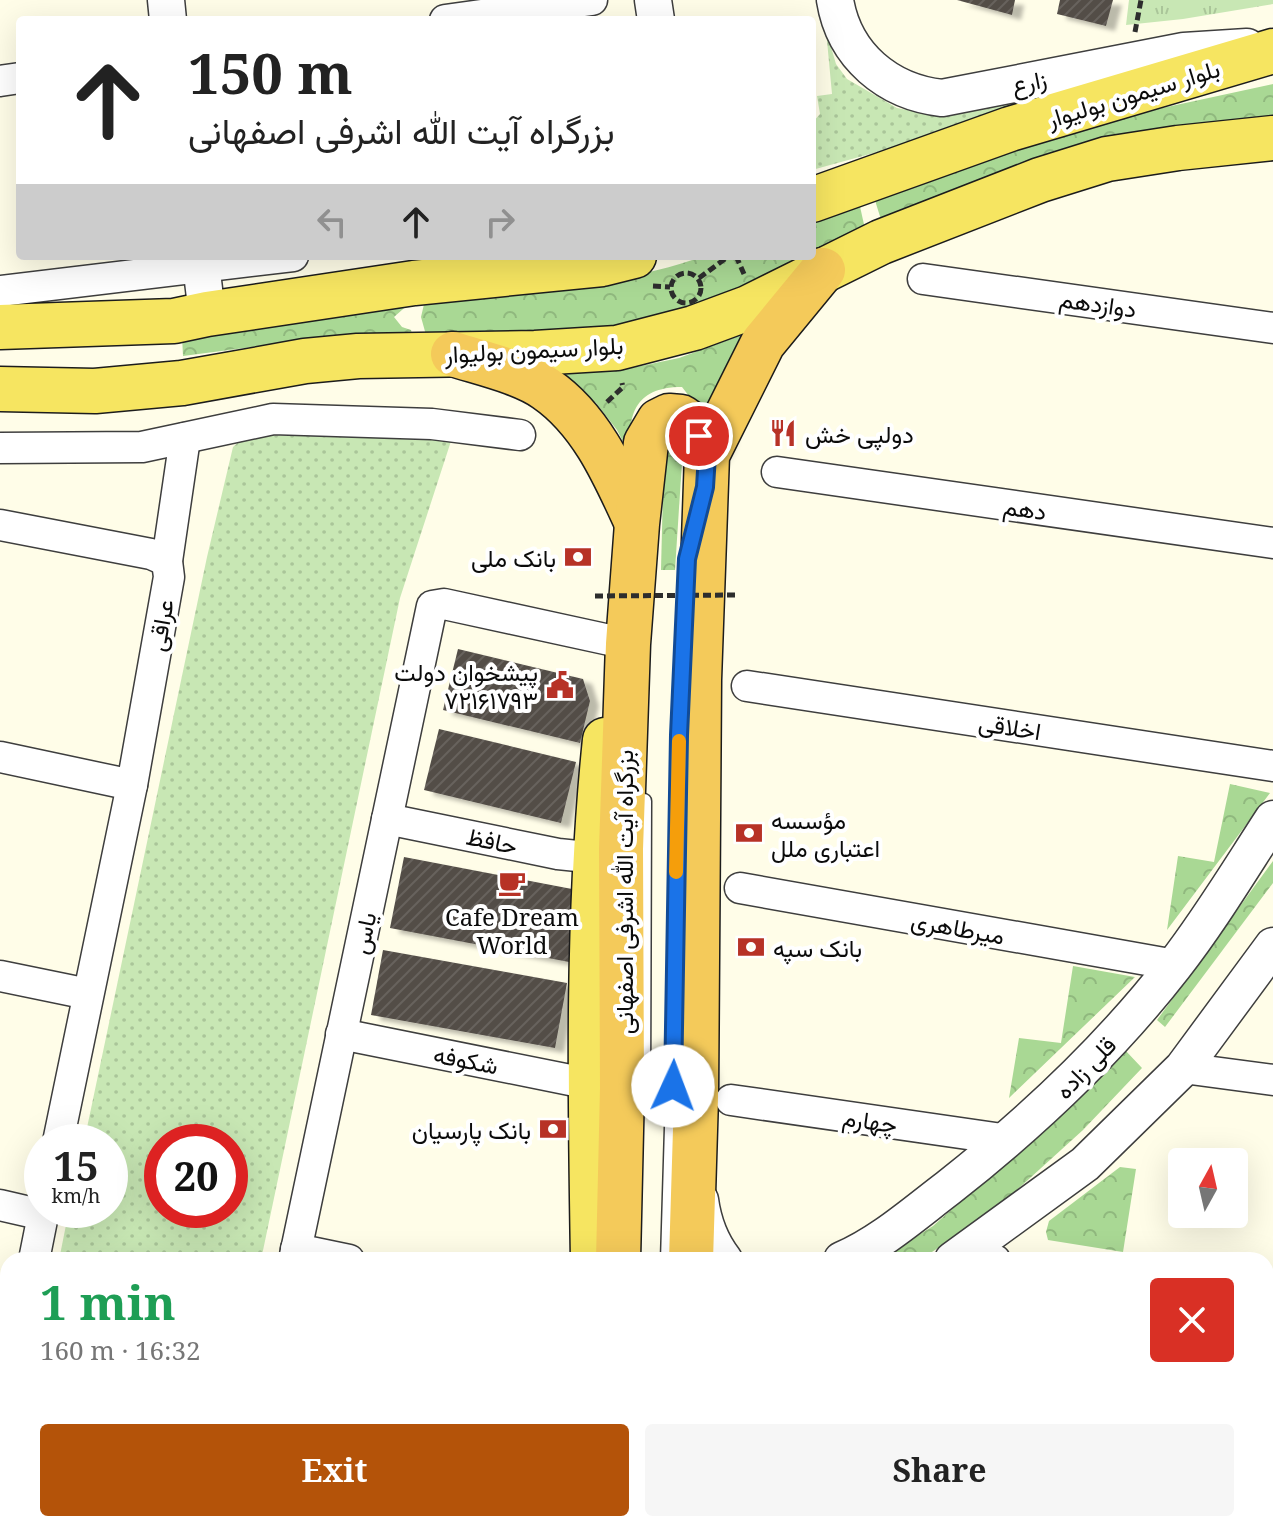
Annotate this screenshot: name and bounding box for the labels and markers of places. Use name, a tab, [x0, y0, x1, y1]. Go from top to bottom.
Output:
pin	[665, 402, 733, 470]
place label: دولپی خش	[805, 417, 914, 451]
restaurant icon: دولپی خش	[768, 418, 798, 448]
place label: بانک ملی	[471, 541, 556, 574]
bank icon: بانک ملی	[563, 542, 593, 572]
place label: پیشخوان دولت ۷۲۱۶۱۷۹۳	[394, 655, 538, 716]
public building icon: پیشخوان دولت ۷۲۱۶۱۷۹۳	[545, 670, 575, 700]
place label: مؤسسه اعتباری ملل	[771, 803, 880, 864]
bank icon: مؤسسه اعتباری ملل	[734, 818, 764, 848]
cafe icon: Cafe Dream World	[497, 868, 527, 898]
place label: Cafe Dream World	[445, 900, 579, 961]
place label: بانک سپه	[773, 931, 862, 965]
bank icon: بانک سپه	[736, 932, 766, 962]
place label: بانک پارسیان	[412, 1113, 531, 1147]
bank icon: بانک پارسیان	[538, 1114, 568, 1144]

